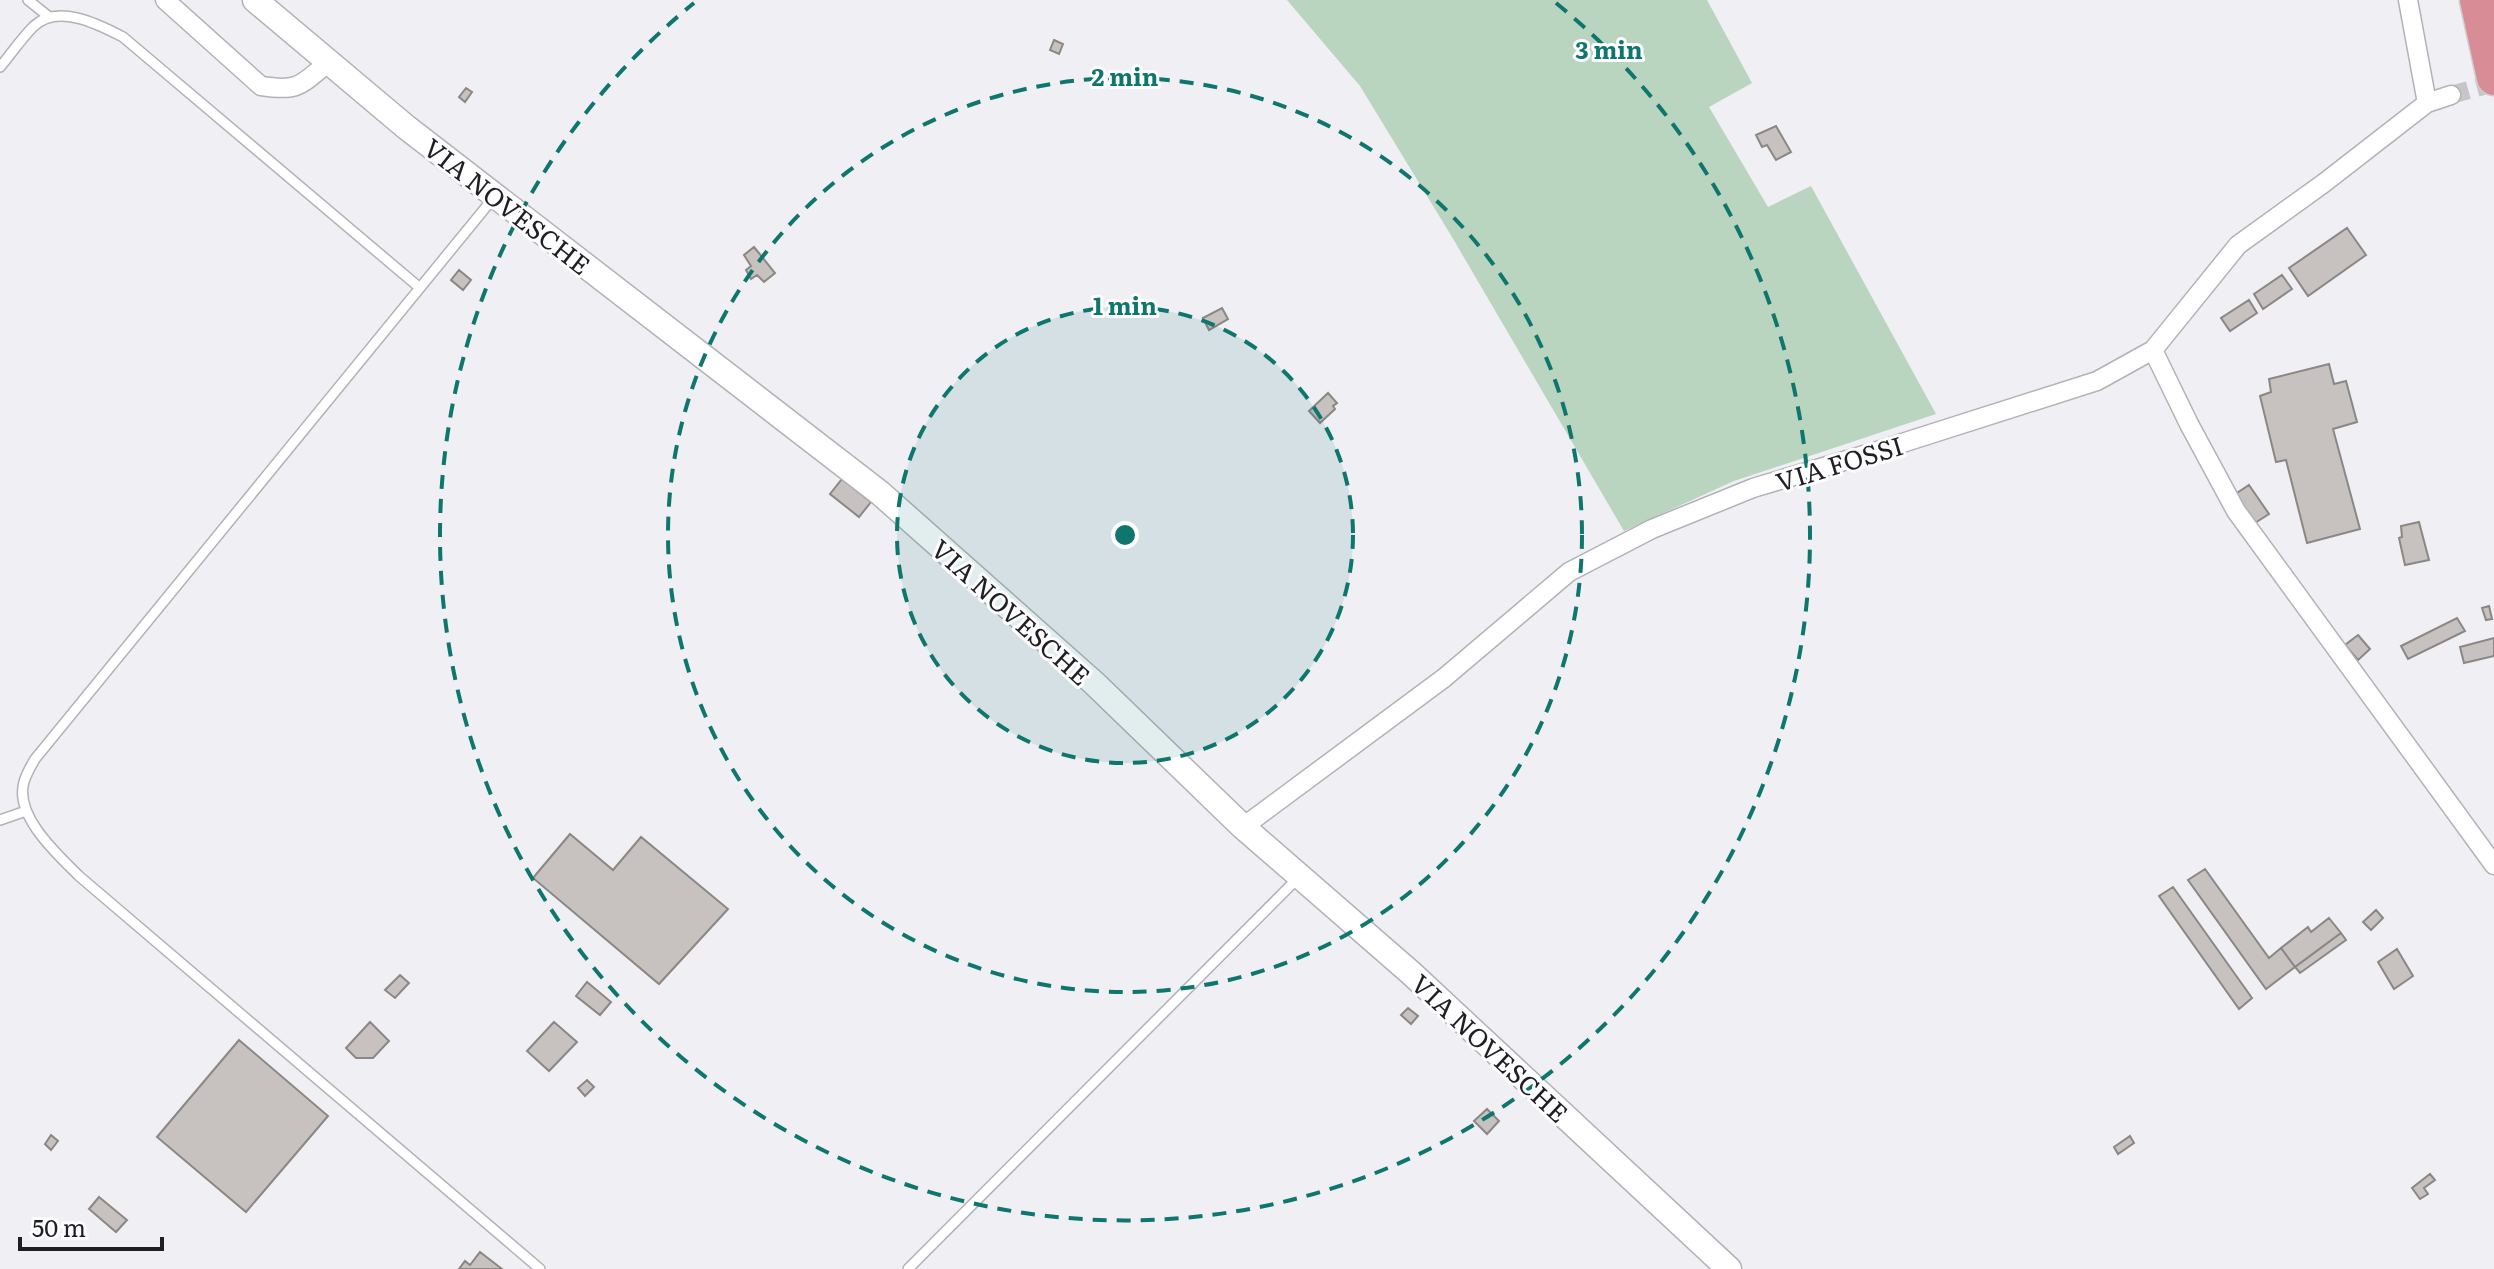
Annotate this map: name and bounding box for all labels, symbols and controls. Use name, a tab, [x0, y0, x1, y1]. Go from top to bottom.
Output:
text: 3 min	[1575, 31, 1643, 66]
text: 2 min	[1091, 58, 1159, 93]
street label: VIA NOVESCHE	[416, 127, 600, 283]
text: 1 min	[1093, 287, 1157, 322]
street label: VIA FOSSI	[1770, 424, 1908, 500]
centre of rings	[1111, 521, 1139, 549]
street label: VIA NOVESCHE	[924, 529, 1100, 693]
street label: VIA NOVESCHE	[1404, 964, 1578, 1130]
scale bar	[20, 1201, 162, 1251]
text: 50 m	[32, 1209, 86, 1244]

